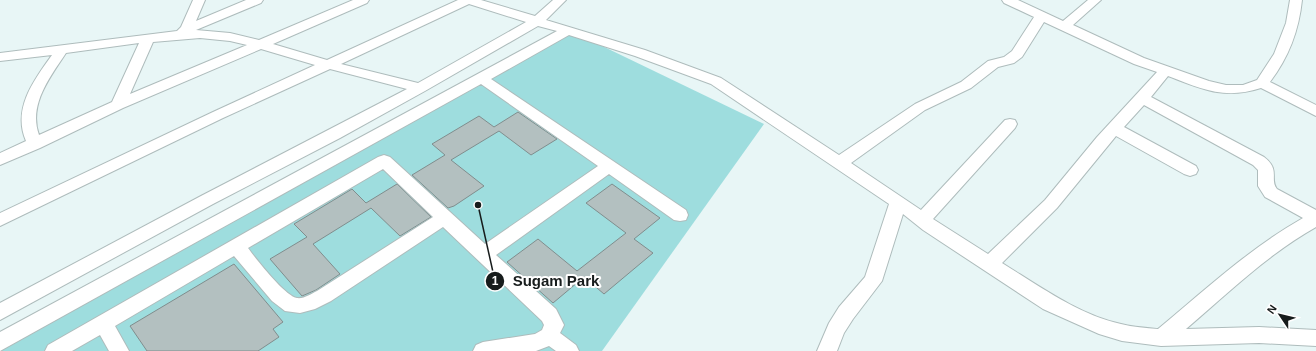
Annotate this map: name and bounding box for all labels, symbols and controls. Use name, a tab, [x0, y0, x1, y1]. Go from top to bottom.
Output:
callout: Sugam Park	[485, 267, 608, 294]
text: Sugam Park	[513, 272, 600, 289]
text: 1	[492, 274, 499, 288]
north arrow	[1260, 295, 1300, 335]
text: N	[1265, 303, 1279, 316]

